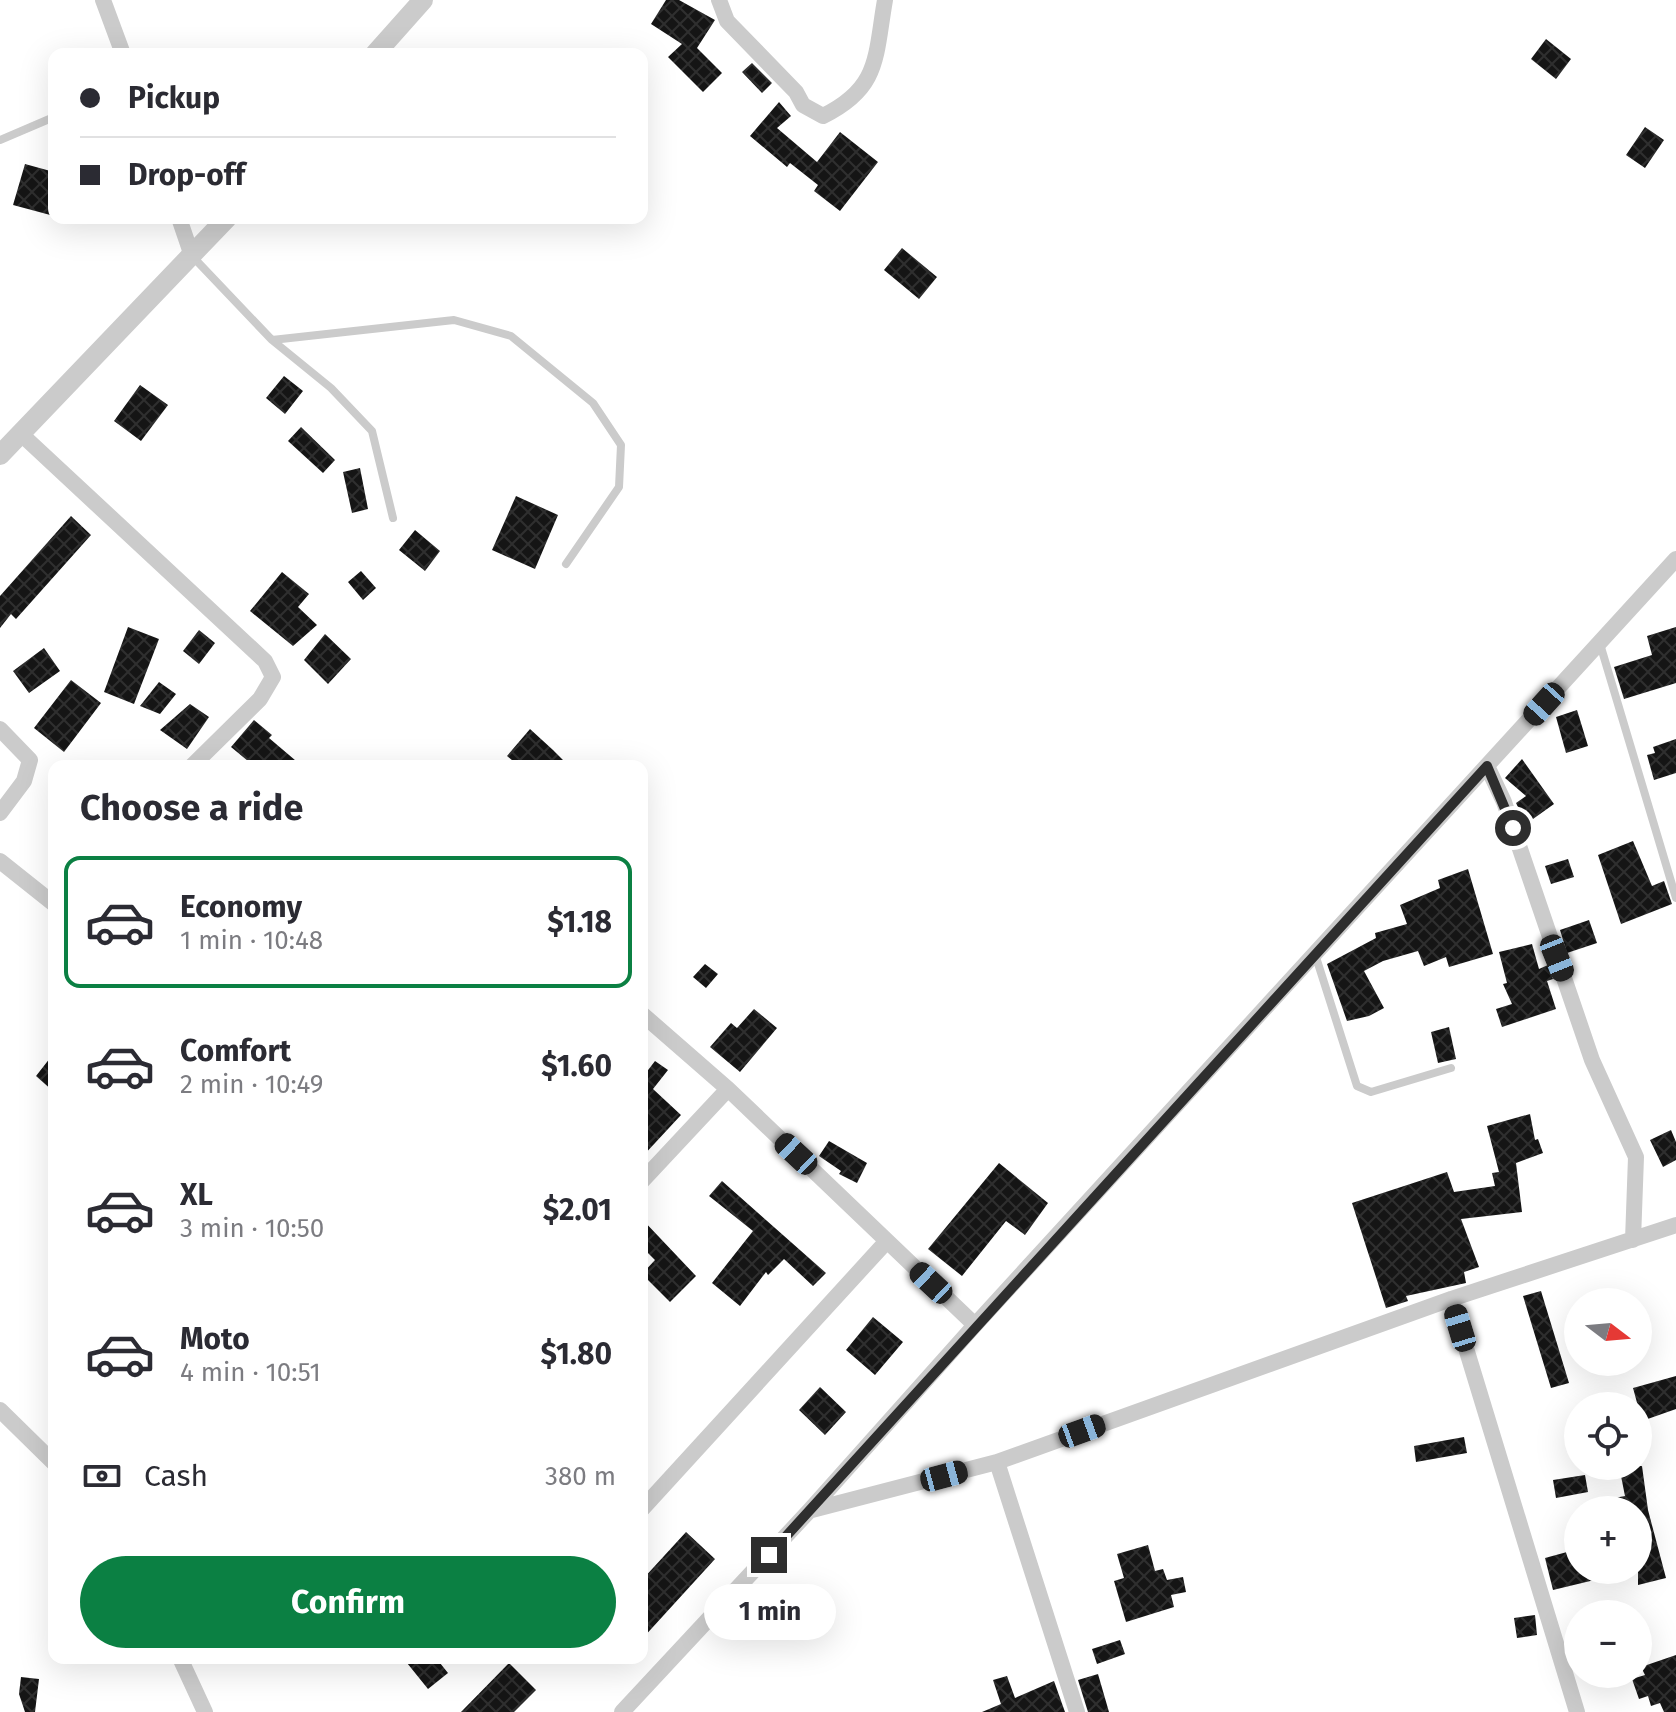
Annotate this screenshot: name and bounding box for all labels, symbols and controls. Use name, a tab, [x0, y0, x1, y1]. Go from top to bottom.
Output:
text: Pickup	[128, 80, 220, 116]
text: Drop-off	[128, 157, 245, 193]
car	[1519, 678, 1569, 730]
text: Choose a ride	[80, 786, 303, 830]
route start	[1495, 810, 1531, 846]
icon: car	[84, 886, 156, 958]
text: Economy	[180, 889, 302, 925]
text: $1.18	[547, 904, 612, 940]
text: 1 min · 10:48	[180, 925, 323, 956]
car	[1537, 931, 1577, 985]
icon: car	[84, 1030, 156, 1102]
text: Comfort	[180, 1033, 291, 1069]
text: $1.60	[541, 1048, 612, 1084]
text: 2 min · 10:49	[180, 1069, 323, 1100]
car	[770, 1129, 822, 1179]
icon: car	[84, 1174, 156, 1246]
text: XL	[180, 1177, 213, 1213]
text: $2.01	[543, 1192, 612, 1228]
text: 3 min · 10:50	[180, 1213, 324, 1244]
car	[905, 1258, 957, 1308]
north arrow	[1564, 1288, 1652, 1376]
map controls	[1564, 1288, 1652, 1688]
car	[1442, 1302, 1478, 1354]
icon: car	[84, 1318, 156, 1390]
text: Moto	[180, 1321, 250, 1357]
text: $1.80	[541, 1336, 612, 1372]
text: 4 min · 10:51	[180, 1357, 321, 1388]
button: locate	[1564, 1392, 1652, 1480]
car	[1055, 1412, 1109, 1450]
icon: cash	[80, 1454, 124, 1498]
text: Cash	[144, 1458, 208, 1494]
car	[918, 1458, 970, 1494]
text: 380 m	[545, 1461, 616, 1492]
button: +	[1564, 1496, 1652, 1584]
route end	[751, 1537, 787, 1573]
button: Confirm	[80, 1556, 616, 1648]
callout: 1 min	[703, 1583, 835, 1639]
text: 1 min	[739, 1596, 801, 1627]
button: −	[1564, 1600, 1652, 1688]

